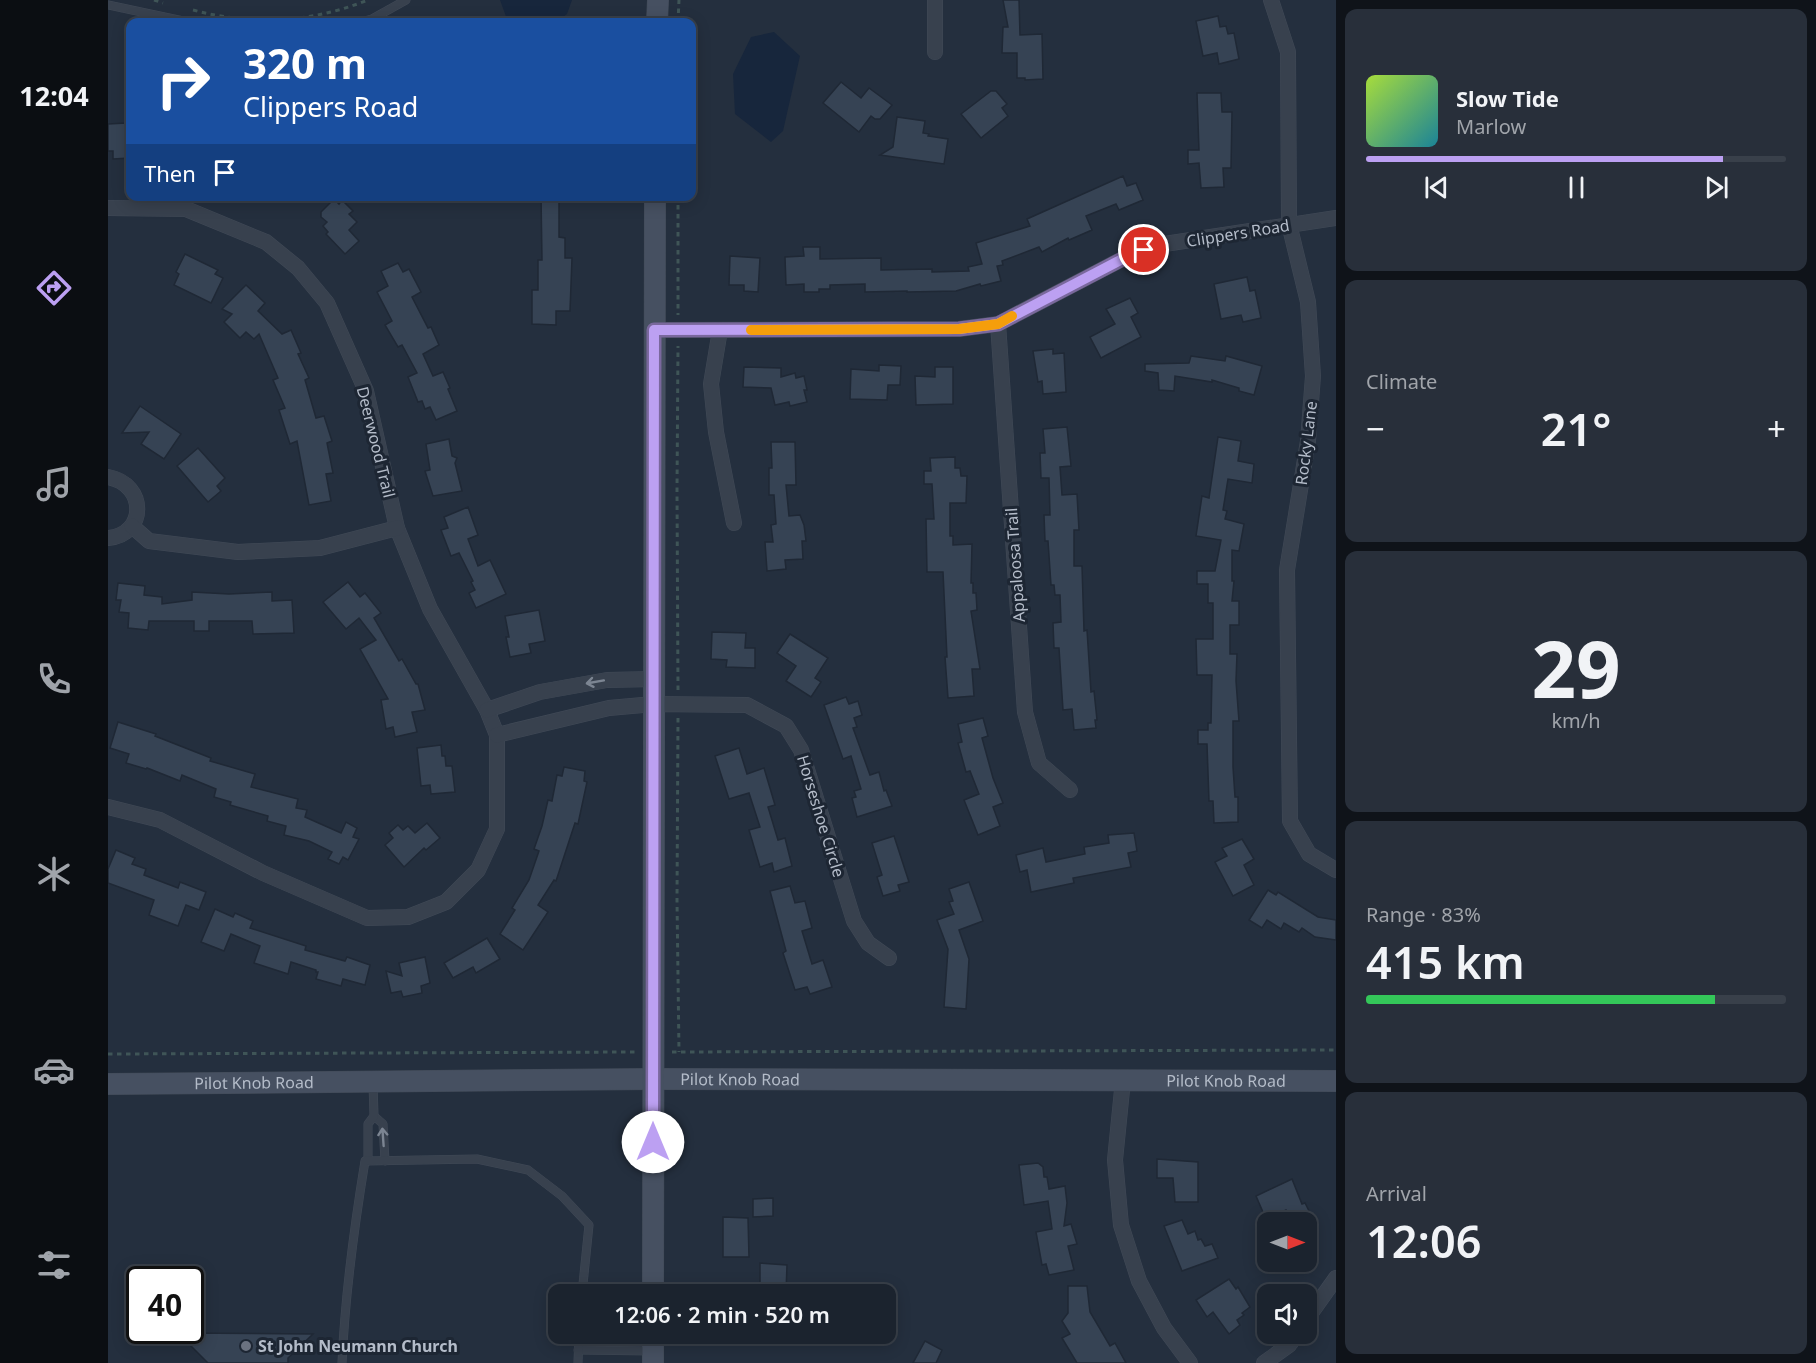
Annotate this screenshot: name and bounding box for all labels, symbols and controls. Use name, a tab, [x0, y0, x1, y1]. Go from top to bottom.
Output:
text: 320 m	[243, 34, 367, 91]
icon: right	[144, 42, 222, 120]
text: 12:04	[19, 77, 89, 114]
text: Slow Tide	[1456, 83, 1559, 113]
text: Clippers Road	[243, 88, 418, 125]
text: Marlow	[1456, 113, 1526, 140]
icon: arrive	[208, 156, 241, 189]
text: Then	[144, 158, 196, 188]
icon: previous	[1420, 171, 1453, 204]
icon: pause	[1560, 171, 1593, 204]
icon: next	[1700, 171, 1733, 204]
street label: Clippers Road	[1185, 214, 1291, 252]
pin	[1118, 224, 1169, 275]
icon: arrive	[1127, 233, 1160, 266]
icon: directions	[33, 267, 75, 309]
text: Climate	[1366, 368, 1437, 395]
street label: Deerwood Trail	[352, 384, 400, 500]
text: 21°	[1541, 398, 1611, 459]
street label: Rocky Lane	[1290, 400, 1322, 486]
text: −	[1366, 406, 1385, 451]
text: +	[1767, 406, 1786, 451]
icon: music	[33, 463, 75, 505]
street label: Appaloosa Trail	[1000, 507, 1030, 623]
text: 29	[1531, 615, 1621, 721]
icon: phone	[33, 658, 75, 700]
one-way arrow	[586, 677, 606, 688]
text: km/h	[1551, 707, 1601, 734]
street label: Horseshoe Circle	[792, 752, 850, 880]
icon: climate	[33, 853, 75, 895]
text: Range · 83%	[1366, 901, 1481, 928]
text: 415 km	[1366, 931, 1525, 992]
icon: car	[33, 1049, 75, 1091]
street label: Pilot Knob Road	[680, 1068, 800, 1090]
street label: Pilot Knob Road	[1166, 1070, 1286, 1092]
street label: Pilot Knob Road	[194, 1071, 314, 1094]
position arrow	[621, 1110, 685, 1174]
one-way arrow	[378, 1127, 389, 1147]
text: Arrival	[1366, 1180, 1427, 1207]
text: 12:06	[1366, 1210, 1481, 1271]
north arrow	[1257, 1212, 1317, 1272]
map controls	[1257, 1212, 1317, 1344]
icon: filters	[33, 1244, 75, 1286]
speed limit sign: 40	[126, 1266, 204, 1344]
button: sound	[1257, 1284, 1317, 1344]
text: 12:06 · 2 min · 520 m	[614, 1299, 830, 1329]
place label: St John Neumann Church	[258, 1335, 458, 1357]
marker: St John Neumann Church	[239, 1339, 253, 1353]

